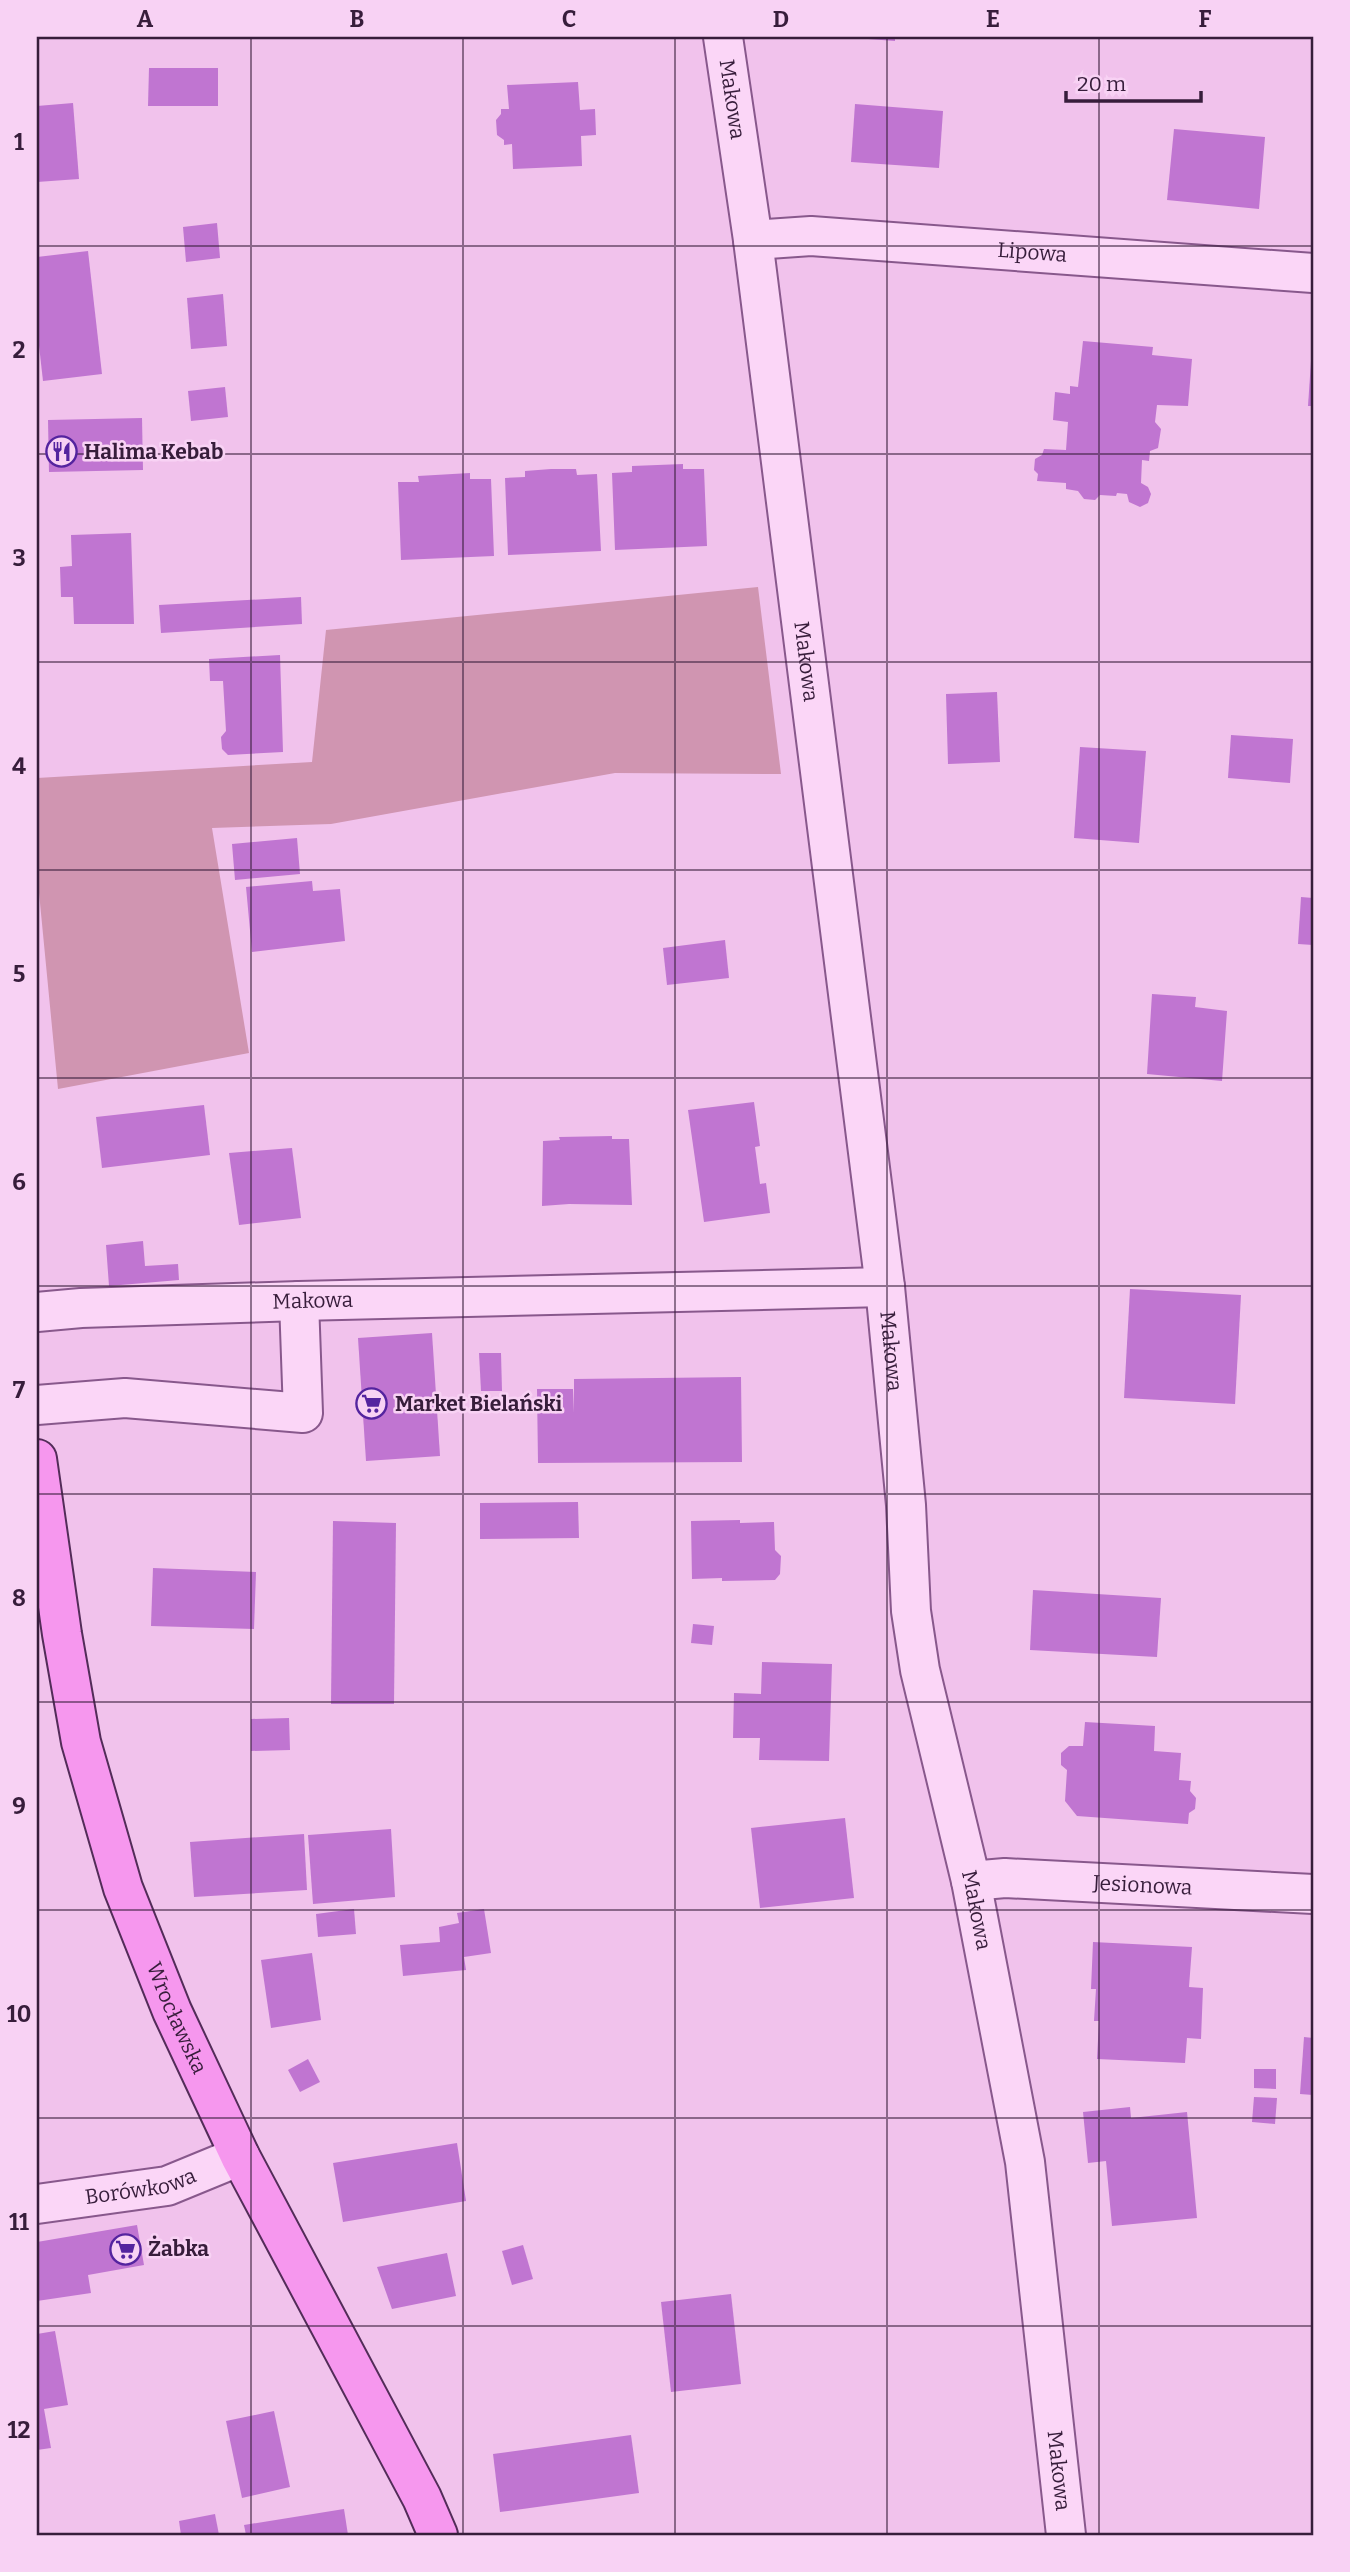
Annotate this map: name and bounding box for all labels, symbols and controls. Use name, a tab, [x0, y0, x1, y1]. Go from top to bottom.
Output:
text: A	[137, 5, 154, 33]
text: B	[350, 5, 364, 33]
text: C	[562, 5, 576, 33]
text: D	[773, 5, 789, 33]
text: E	[986, 5, 1000, 33]
text: F	[1199, 5, 1212, 33]
street label: Makowa	[713, 58, 751, 142]
scale bar	[1066, 60, 1201, 104]
text: 20 m	[1077, 71, 1126, 97]
text: 1	[14, 128, 24, 156]
street label: Lipowa	[997, 237, 1068, 268]
text: 2	[13, 336, 26, 364]
restaurant icon: Halima Kebab	[44, 435, 78, 469]
place label: Halima Kebab	[84, 439, 223, 465]
text: 3	[12, 544, 26, 572]
street label: Makowa	[788, 620, 824, 704]
text: 4	[12, 752, 26, 780]
text: 5	[13, 960, 25, 988]
text: 6	[12, 1168, 26, 1196]
street label: Makowa	[272, 1287, 354, 1315]
street label: Makowa	[874, 1310, 908, 1393]
text: 7	[13, 1376, 26, 1404]
supermarket icon: Market Bielański	[355, 1387, 389, 1421]
place label: Market Bielański	[395, 1391, 563, 1417]
text: 8	[12, 1584, 26, 1612]
text: 9	[12, 1792, 26, 1820]
street label: Makowa	[956, 1868, 997, 1953]
street label: Jesionowa	[1091, 1870, 1194, 1901]
street label: Wrocławska	[141, 1958, 213, 2078]
text: 10	[7, 2000, 31, 2028]
street label: Borówkowa	[83, 2162, 200, 2210]
text: 11	[9, 2208, 29, 2236]
supermarket icon: Żabka	[108, 2232, 142, 2266]
place label: Żabka	[148, 2235, 209, 2262]
text: 12	[8, 2416, 30, 2444]
street label: Makowa	[1042, 2429, 1076, 2513]

